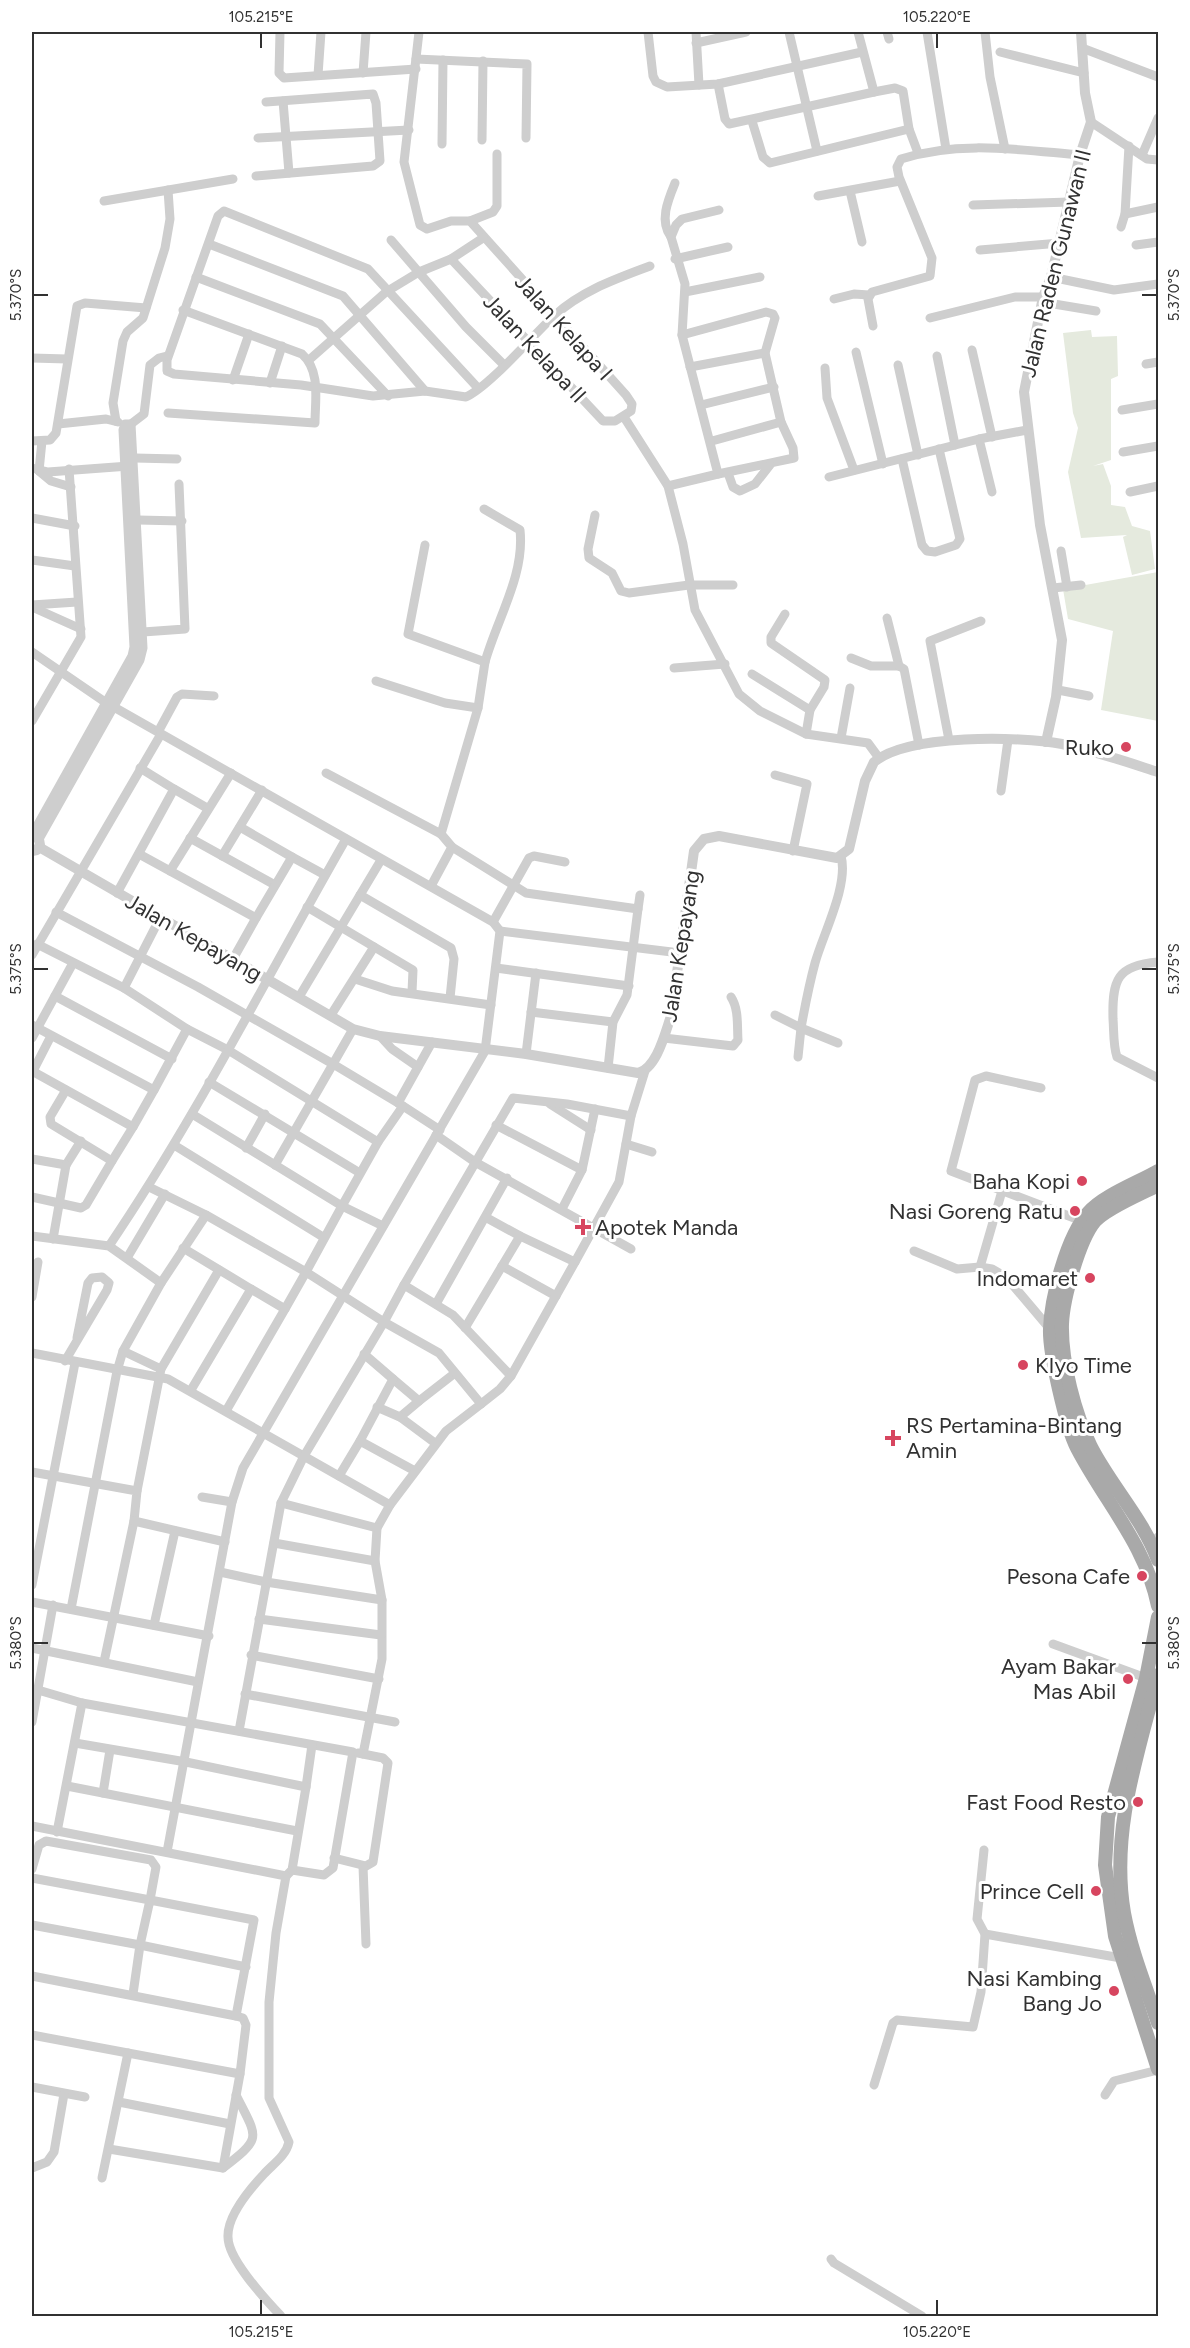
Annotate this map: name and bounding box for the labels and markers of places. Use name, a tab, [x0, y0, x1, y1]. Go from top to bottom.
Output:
place label: Ruko	[1065, 734, 1114, 761]
marker: Ruko	[1119, 740, 1133, 754]
place label: Baha Kopi	[972, 1168, 1070, 1195]
marker: Baha Kopi	[1075, 1174, 1089, 1188]
place label: Nasi Goreng Ratu	[889, 1198, 1063, 1225]
marker: Nasi Goreng Ratu	[1068, 1204, 1082, 1218]
place label: Apotek Manda	[595, 1214, 738, 1241]
marker: Apotek Manda	[576, 1220, 590, 1234]
place label: Indomaret	[976, 1265, 1078, 1292]
marker: Indomaret	[1083, 1271, 1097, 1285]
place label: KIyo Time	[1035, 1352, 1132, 1379]
marker: KIyo Time	[1016, 1358, 1030, 1372]
place label: RS Pertamina-Bintang Amin	[906, 1412, 1122, 1464]
marker: RS Pertamina-Bintang Amin	[884, 1429, 902, 1447]
place label: Pesona Cafe	[1006, 1563, 1130, 1590]
marker: Pesona Cafe	[1135, 1569, 1149, 1583]
place label: Ayam Bakar Mas Abil	[1001, 1653, 1117, 1705]
marker: Ayam Bakar Mas Abil	[1121, 1672, 1135, 1686]
place label: Fast Food Resto	[966, 1789, 1126, 1816]
marker: Fast Food Resto	[1131, 1795, 1145, 1809]
place label: Prince Cell	[980, 1878, 1084, 1905]
marker: Prince Cell	[1089, 1884, 1103, 1898]
place label: Nasi Kambing Bang Jo	[967, 1965, 1102, 2017]
marker: Nasi Kambing Bang Jo	[1107, 1984, 1121, 1998]

